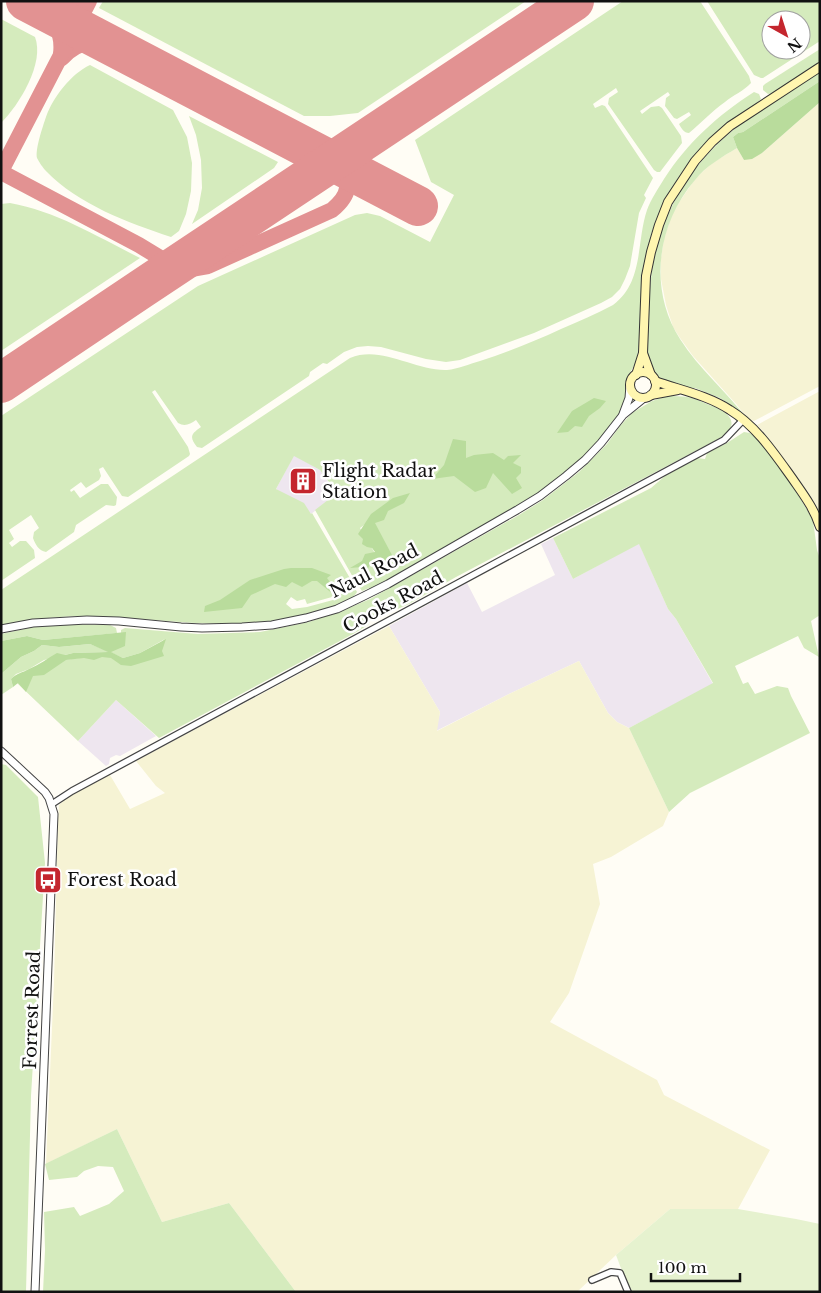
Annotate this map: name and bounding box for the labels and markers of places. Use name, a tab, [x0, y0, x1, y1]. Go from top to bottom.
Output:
place label: Flight Radar Station	[322, 460, 436, 503]
building icon: Flight Radar Station	[288, 466, 318, 496]
bus stop icon: Forest Road	[33, 865, 63, 895]
place label: Forest Road	[67, 869, 177, 891]

